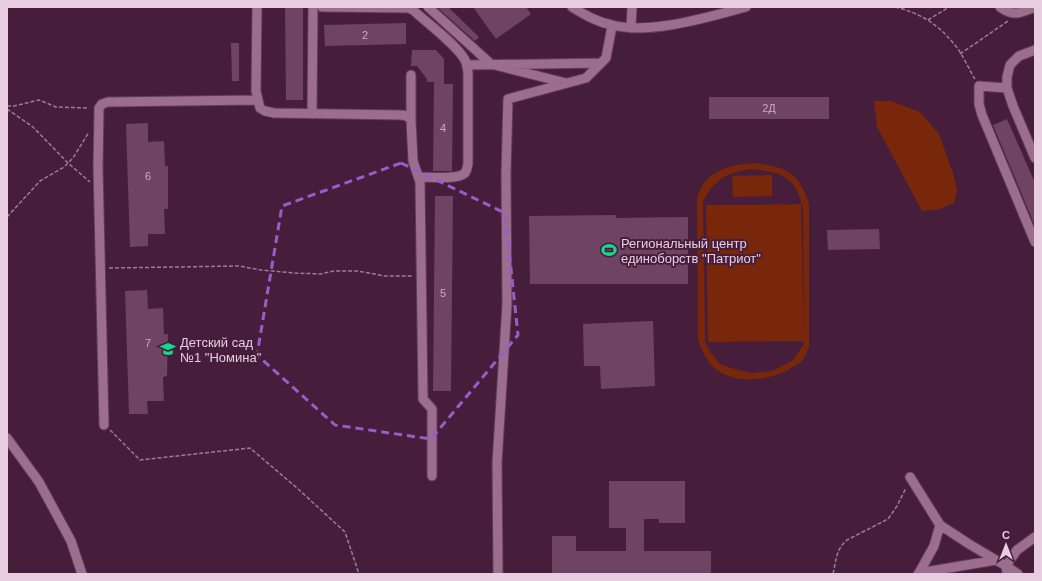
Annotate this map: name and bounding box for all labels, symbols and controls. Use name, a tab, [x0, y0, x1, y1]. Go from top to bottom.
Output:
house number: 2	[362, 29, 368, 41]
house number: 2Д	[762, 102, 776, 114]
house number: 4	[440, 122, 446, 134]
house number: 6	[145, 170, 151, 182]
place label: Региональный центр единоборств "Патриот"	[621, 236, 761, 266]
sports icon: Региональный центр единоборств "Патриот"	[600, 241, 618, 259]
house number: 5	[440, 287, 446, 299]
place label: Детский сад №1 "Номина"	[180, 335, 262, 365]
house number: 7	[145, 337, 151, 349]
school or university icon: Детский сад №1 "Номина"	[159, 340, 177, 358]
north arrow	[986, 525, 1026, 565]
text: С	[1002, 529, 1010, 541]

